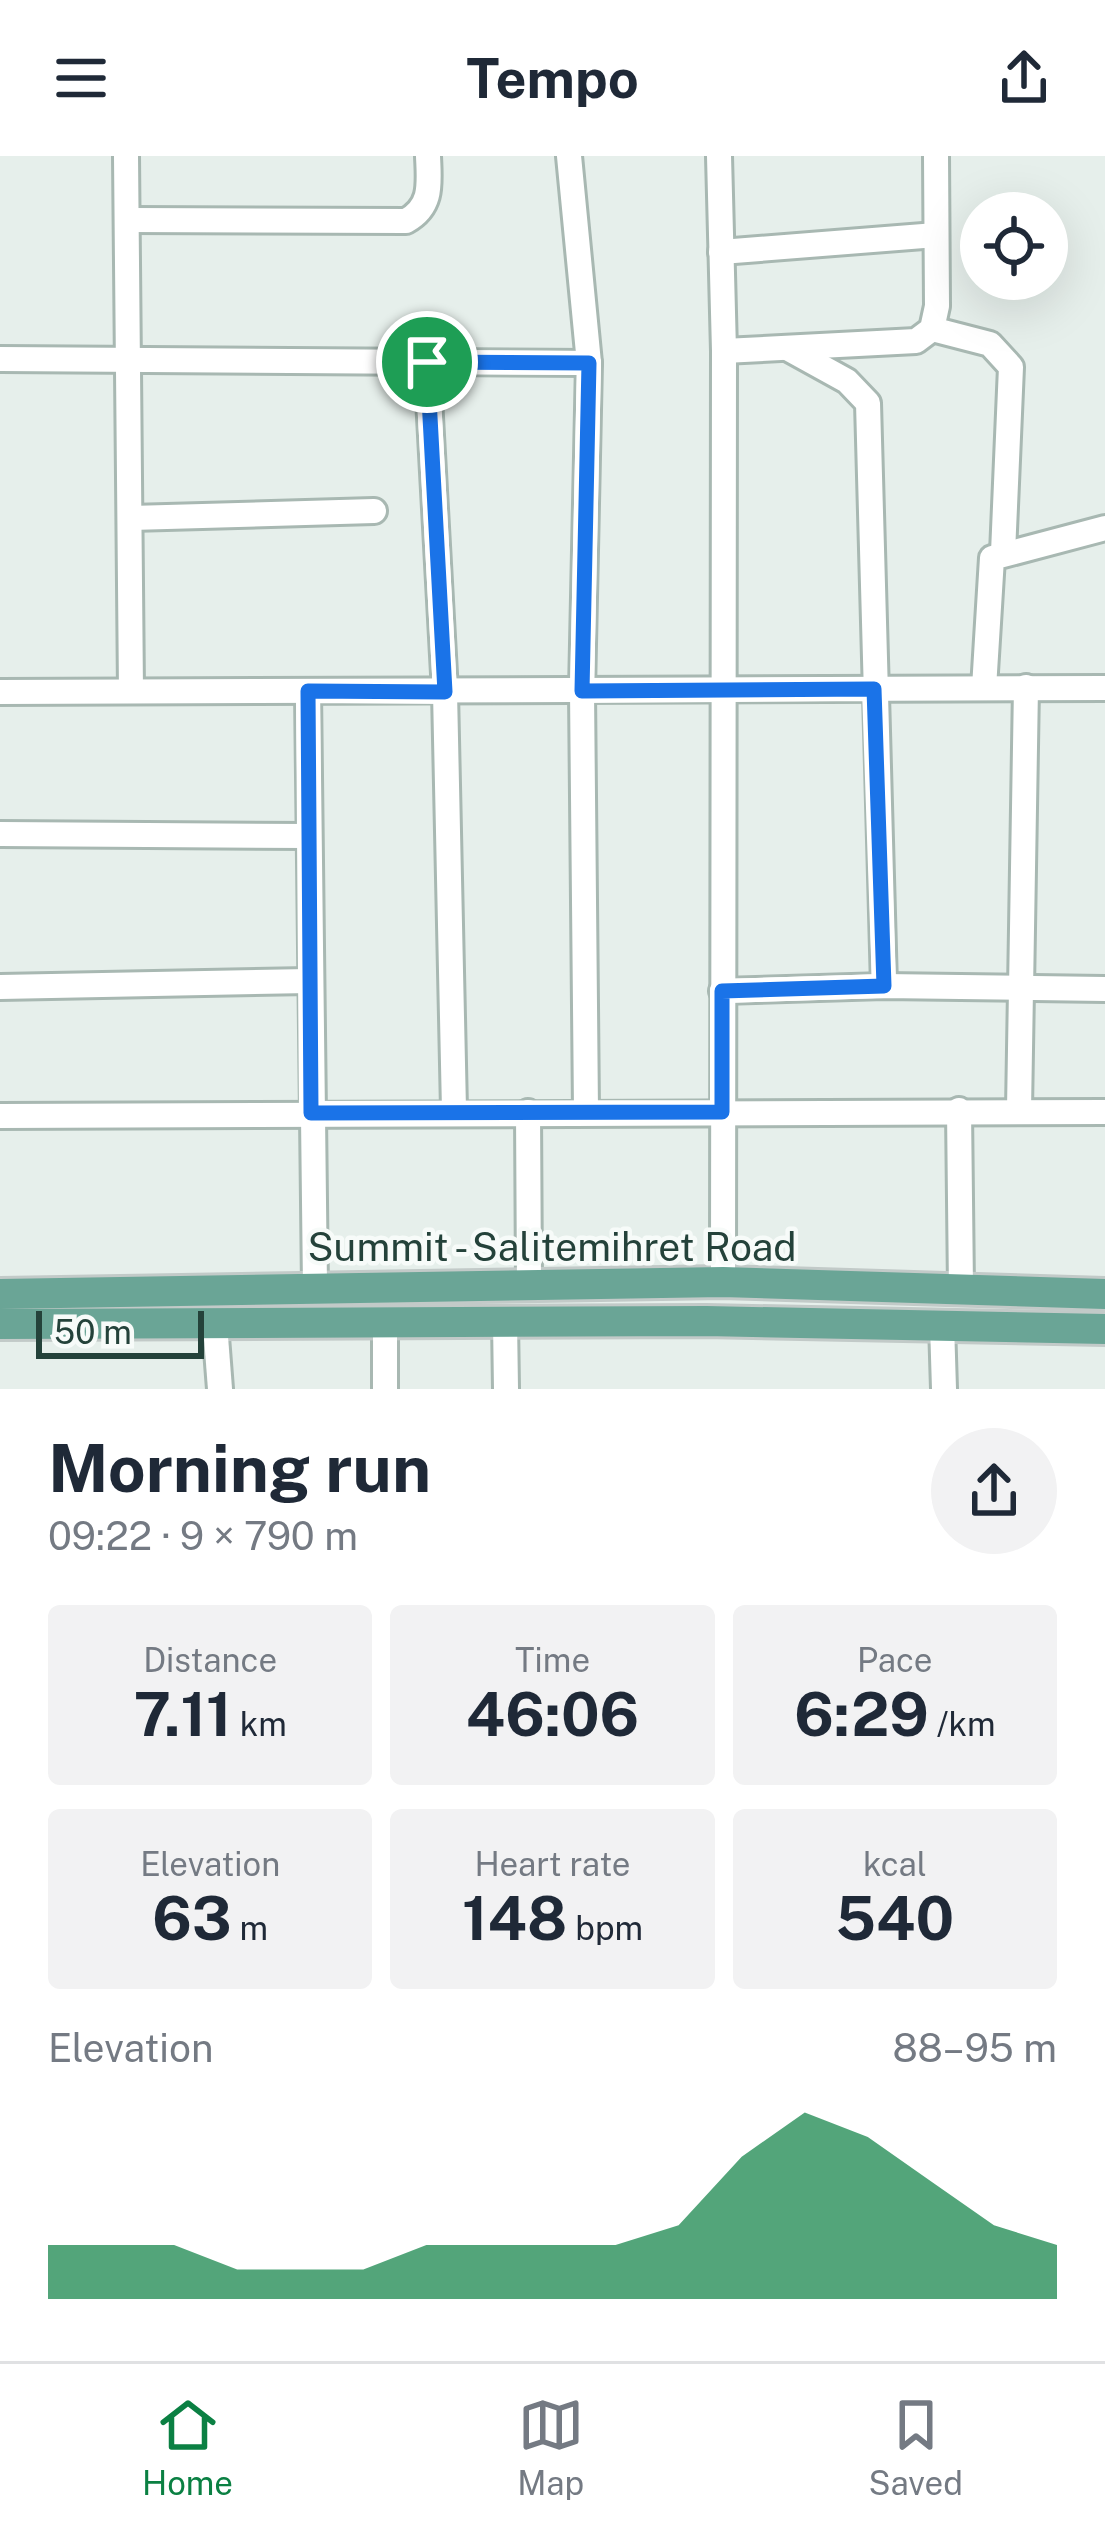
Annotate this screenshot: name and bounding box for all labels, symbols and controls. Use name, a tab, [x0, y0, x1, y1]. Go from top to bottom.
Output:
icon: menu	[48, 45, 114, 111]
icon: share	[991, 45, 1057, 111]
text: Tempo	[466, 47, 639, 110]
map controls	[960, 192, 1068, 300]
button: locate	[960, 192, 1068, 300]
pin	[376, 311, 478, 413]
icon: arrive	[394, 329, 460, 395]
street label: Summit - Salitemihret Road	[307, 1224, 797, 1270]
scale bar	[36, 1305, 204, 1358]
text: 50 m	[54, 1313, 132, 1351]
button: share	[931, 1428, 1057, 1554]
text: Morning run	[48, 1429, 431, 1507]
text: 09:22 · 9 × 790 m	[48, 1513, 358, 1559]
text: Distance	[143, 1641, 277, 1679]
text: Time	[515, 1641, 590, 1679]
text: Pace	[857, 1641, 933, 1679]
text: 7.11	[133, 1679, 232, 1750]
text: 46:06	[466, 1679, 639, 1750]
text: 6:29	[794, 1679, 929, 1750]
text: km	[232, 1705, 287, 1743]
text: /km	[929, 1705, 995, 1743]
text: Elevation	[140, 1845, 280, 1883]
text: Heart rate	[475, 1845, 630, 1883]
text: kcal	[863, 1845, 927, 1883]
text: 63	[152, 1883, 232, 1954]
text: 148	[462, 1883, 567, 1954]
text: 540	[836, 1883, 954, 1954]
text: m	[232, 1909, 268, 1947]
text: bpm	[567, 1909, 643, 1947]
text: Elevation	[48, 2025, 214, 2071]
text: 88–95 m	[893, 2025, 1057, 2071]
tab: Home	[142, 2392, 233, 2502]
tab: Map	[517, 2392, 584, 2502]
tab: Saved	[868, 2392, 963, 2502]

